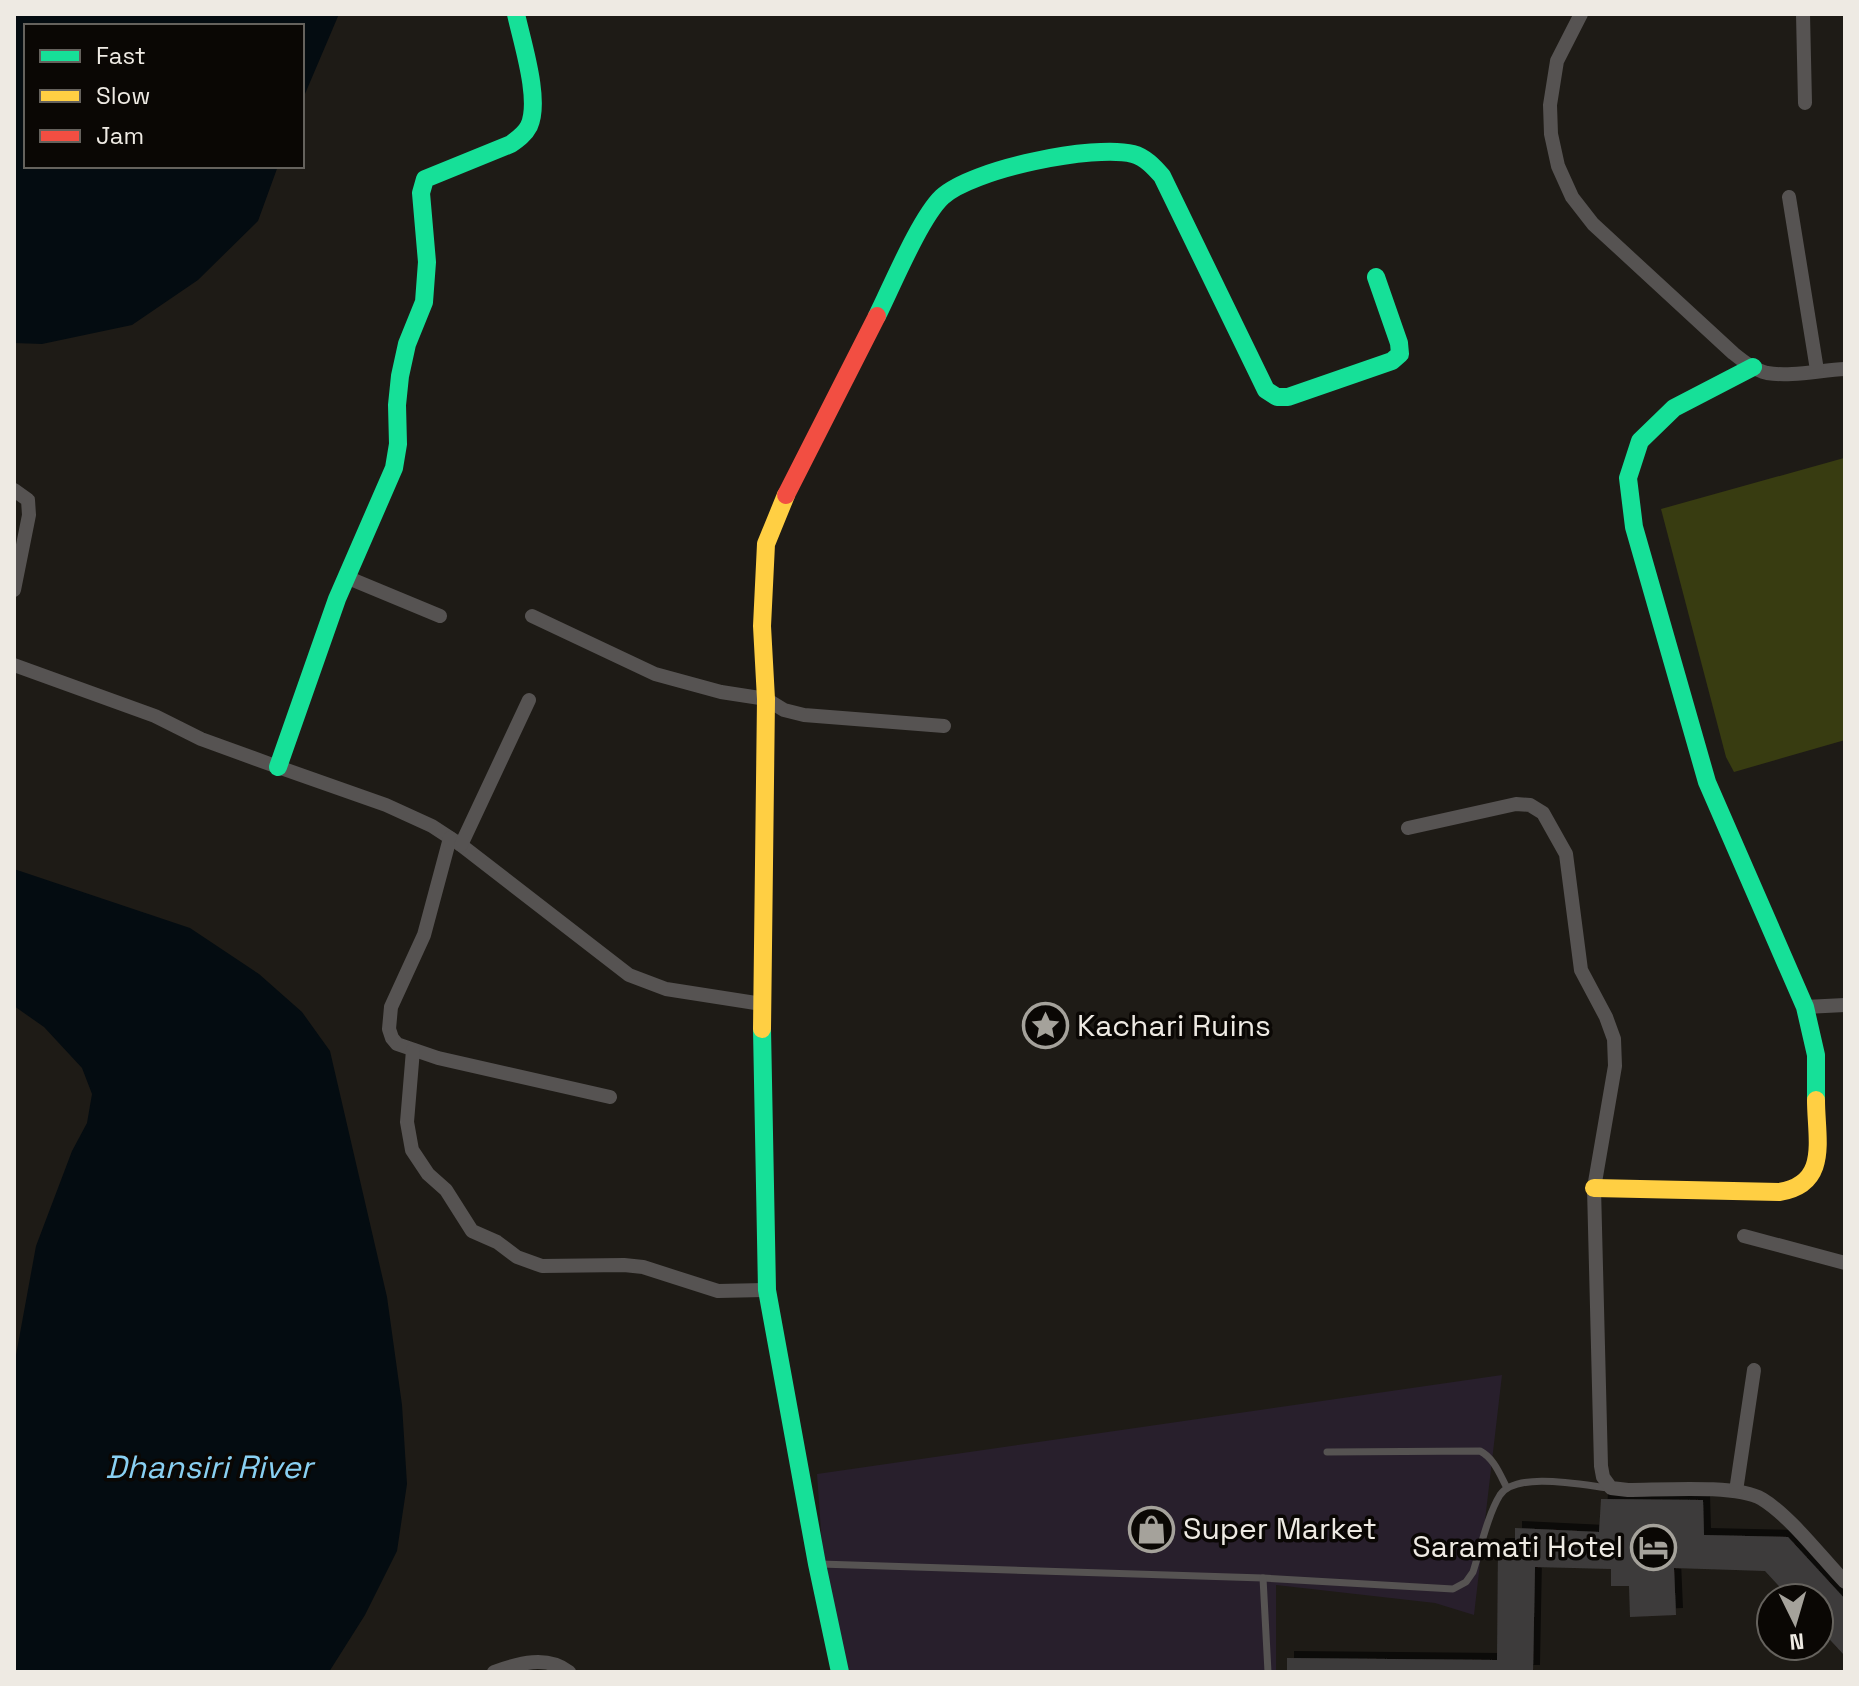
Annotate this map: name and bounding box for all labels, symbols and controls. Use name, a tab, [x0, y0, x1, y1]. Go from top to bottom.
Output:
legend	[24, 24, 304, 168]
text: Fast	[96, 40, 146, 71]
text: Slow	[96, 80, 150, 111]
text: Jam	[96, 120, 144, 151]
place icon: Kachari Ruins	[1022, 1002, 1070, 1050]
place label: Kachari Ruins	[1077, 1006, 1271, 1045]
water label: Dhansiri River	[105, 1447, 316, 1487]
shop icon: Super Market	[1128, 1505, 1176, 1553]
place label: Super Market	[1183, 1509, 1377, 1548]
hotel icon: Saramati Hotel	[1630, 1523, 1678, 1571]
place label: Saramati Hotel	[1412, 1527, 1623, 1566]
north arrow	[1755, 1582, 1835, 1662]
text: N	[1788, 1627, 1805, 1657]

